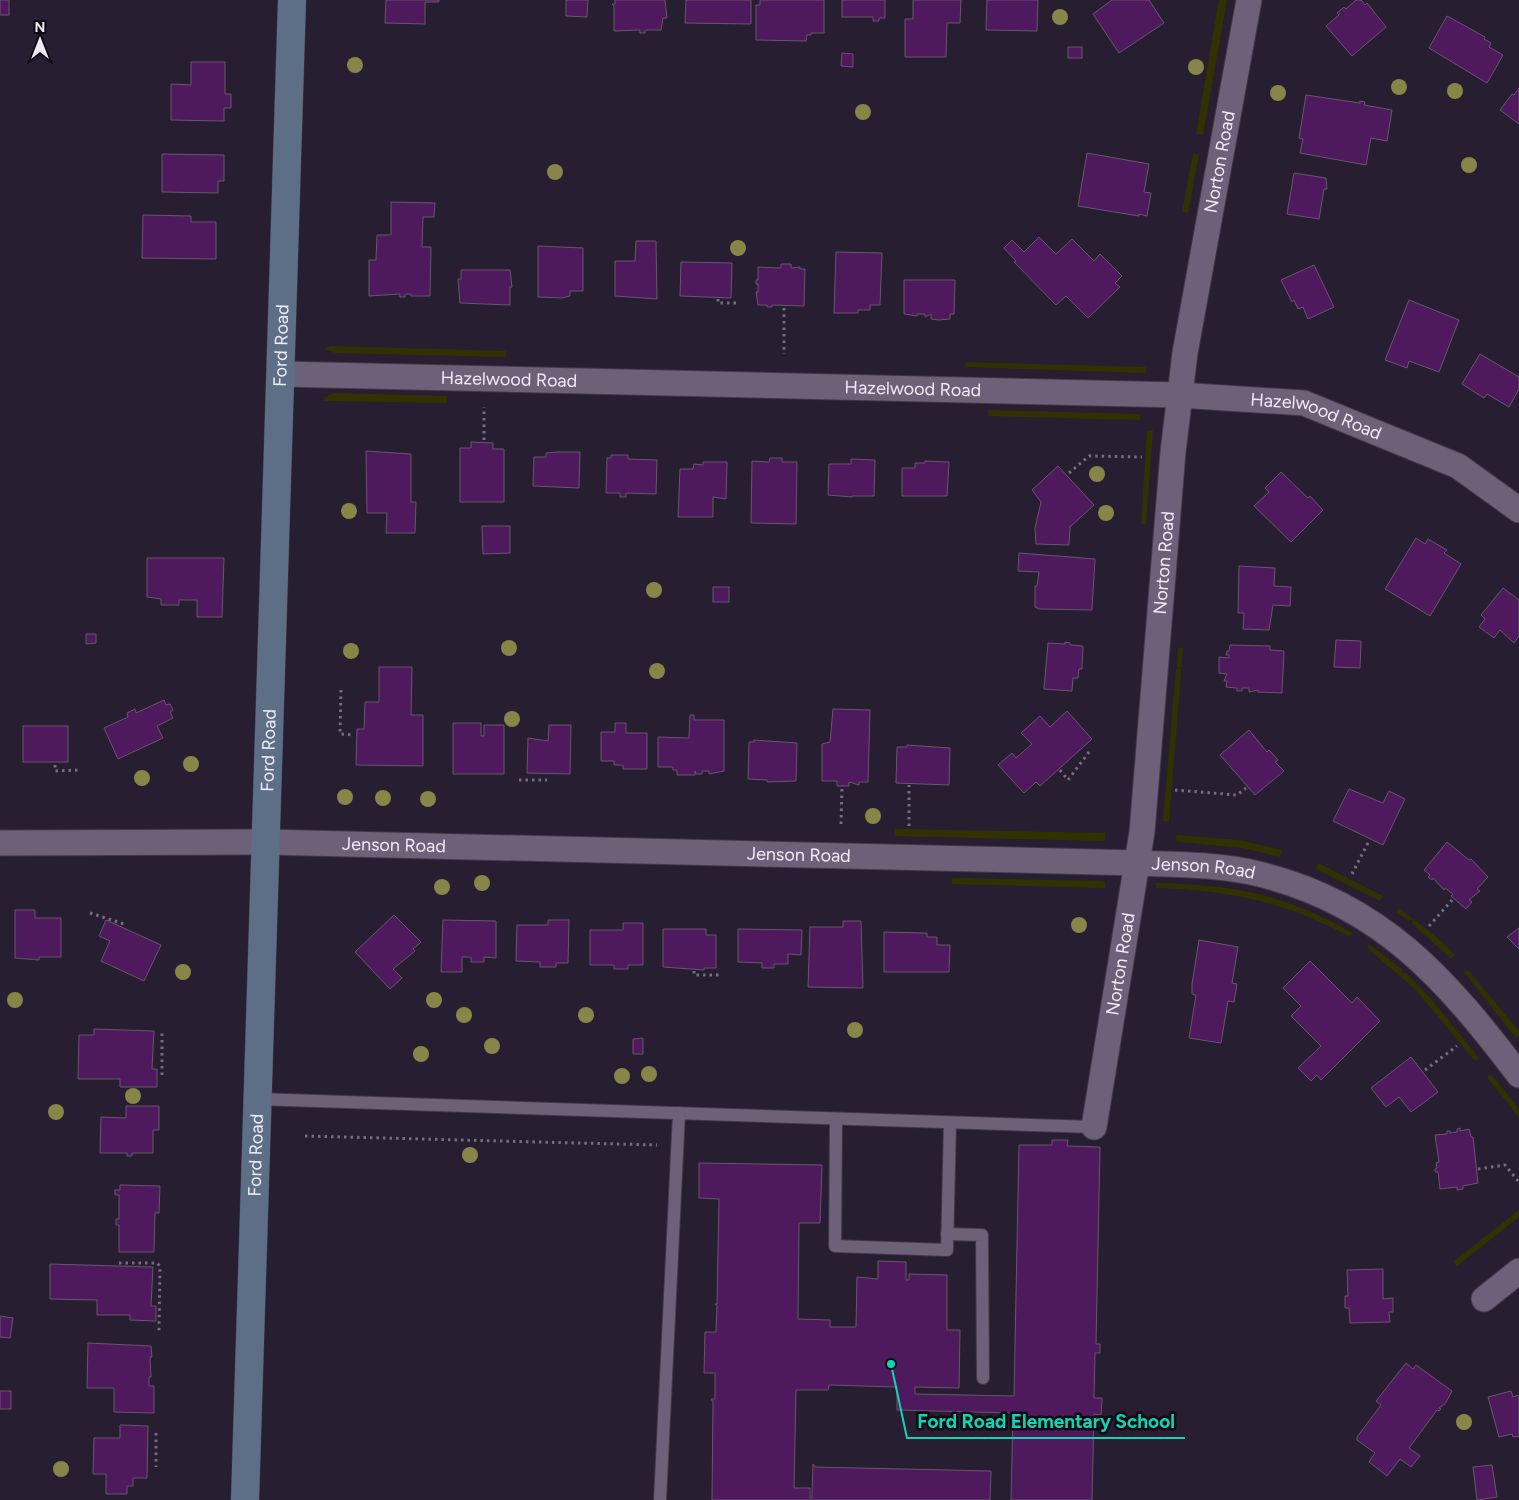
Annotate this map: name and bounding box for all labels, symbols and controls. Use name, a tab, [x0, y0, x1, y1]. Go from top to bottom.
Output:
north arrow	[15, 15, 65, 65]
text: N	[35, 19, 45, 36]
street label: Norton Road	[1200, 109, 1240, 215]
street label: Ford Road	[269, 304, 293, 387]
street label: Hazelwood Road	[440, 367, 578, 392]
street label: Hazelwood Road	[844, 376, 981, 401]
street label: Hazelwood Road	[1250, 389, 1385, 445]
street label: Norton Road	[1149, 510, 1179, 615]
street label: Ford Road	[256, 709, 281, 792]
street label: Jenson Road	[342, 833, 446, 857]
street label: Jenson Road	[747, 843, 851, 867]
street label: Jenson Road	[1151, 853, 1257, 884]
street label: Norton Road	[1101, 911, 1140, 1017]
street label: Ford Road	[244, 1113, 268, 1197]
callout: Ford Road Elementary School	[907, 1404, 1185, 1438]
text: Ford Road Elementary School	[917, 1410, 1175, 1433]

